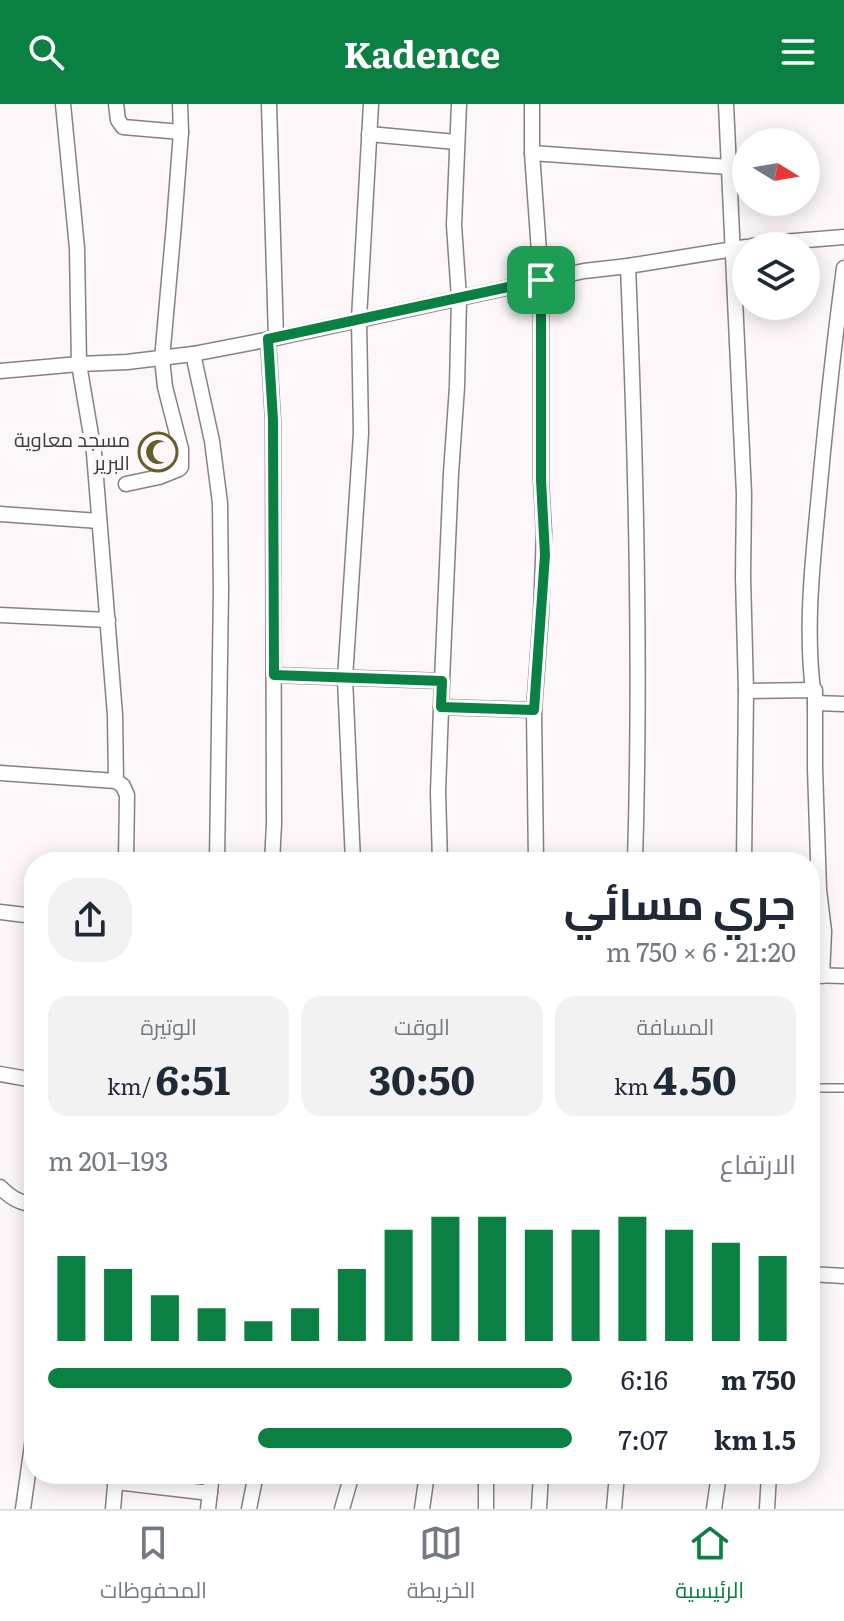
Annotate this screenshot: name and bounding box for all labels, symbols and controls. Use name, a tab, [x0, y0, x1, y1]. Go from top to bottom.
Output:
text: Kadence	[344, 26, 500, 79]
icon: search	[24, 30, 68, 74]
icon: menu	[776, 30, 820, 74]
north arrow	[732, 128, 820, 216]
map controls	[732, 128, 820, 320]
button: layers	[732, 232, 820, 320]
pin	[507, 246, 575, 314]
icon: arrive	[519, 258, 563, 302]
place label: مسجد معاوية البرير	[14, 423, 130, 476]
mosque icon: مسجد معاوية البرير	[137, 431, 179, 473]
text: جري مسائي	[564, 868, 796, 934]
button: share	[48, 878, 132, 962]
text: 21:20 · 6 × 750 m	[606, 931, 796, 970]
text: الوتيرة	[140, 1009, 197, 1042]
text: الوقت	[394, 1009, 450, 1042]
text: المسافة	[636, 1009, 714, 1042]
text: 6:51	[155, 1048, 230, 1107]
text: 30:50	[369, 1048, 475, 1107]
text: 4.50	[653, 1048, 737, 1107]
text: /km	[107, 1069, 155, 1102]
text: km	[614, 1069, 653, 1102]
text: 193–201 m	[48, 1140, 169, 1179]
text: الارتفاع	[720, 1143, 796, 1182]
text: 6:16	[621, 1359, 668, 1398]
text: 750 m	[721, 1359, 796, 1398]
text: 7:07	[618, 1419, 668, 1458]
text: 1.5 km	[714, 1419, 796, 1458]
tab: المحفوظات	[100, 1521, 207, 1611]
tab: الخريطة	[407, 1521, 475, 1611]
tab: الرئيسية	[675, 1521, 744, 1611]

